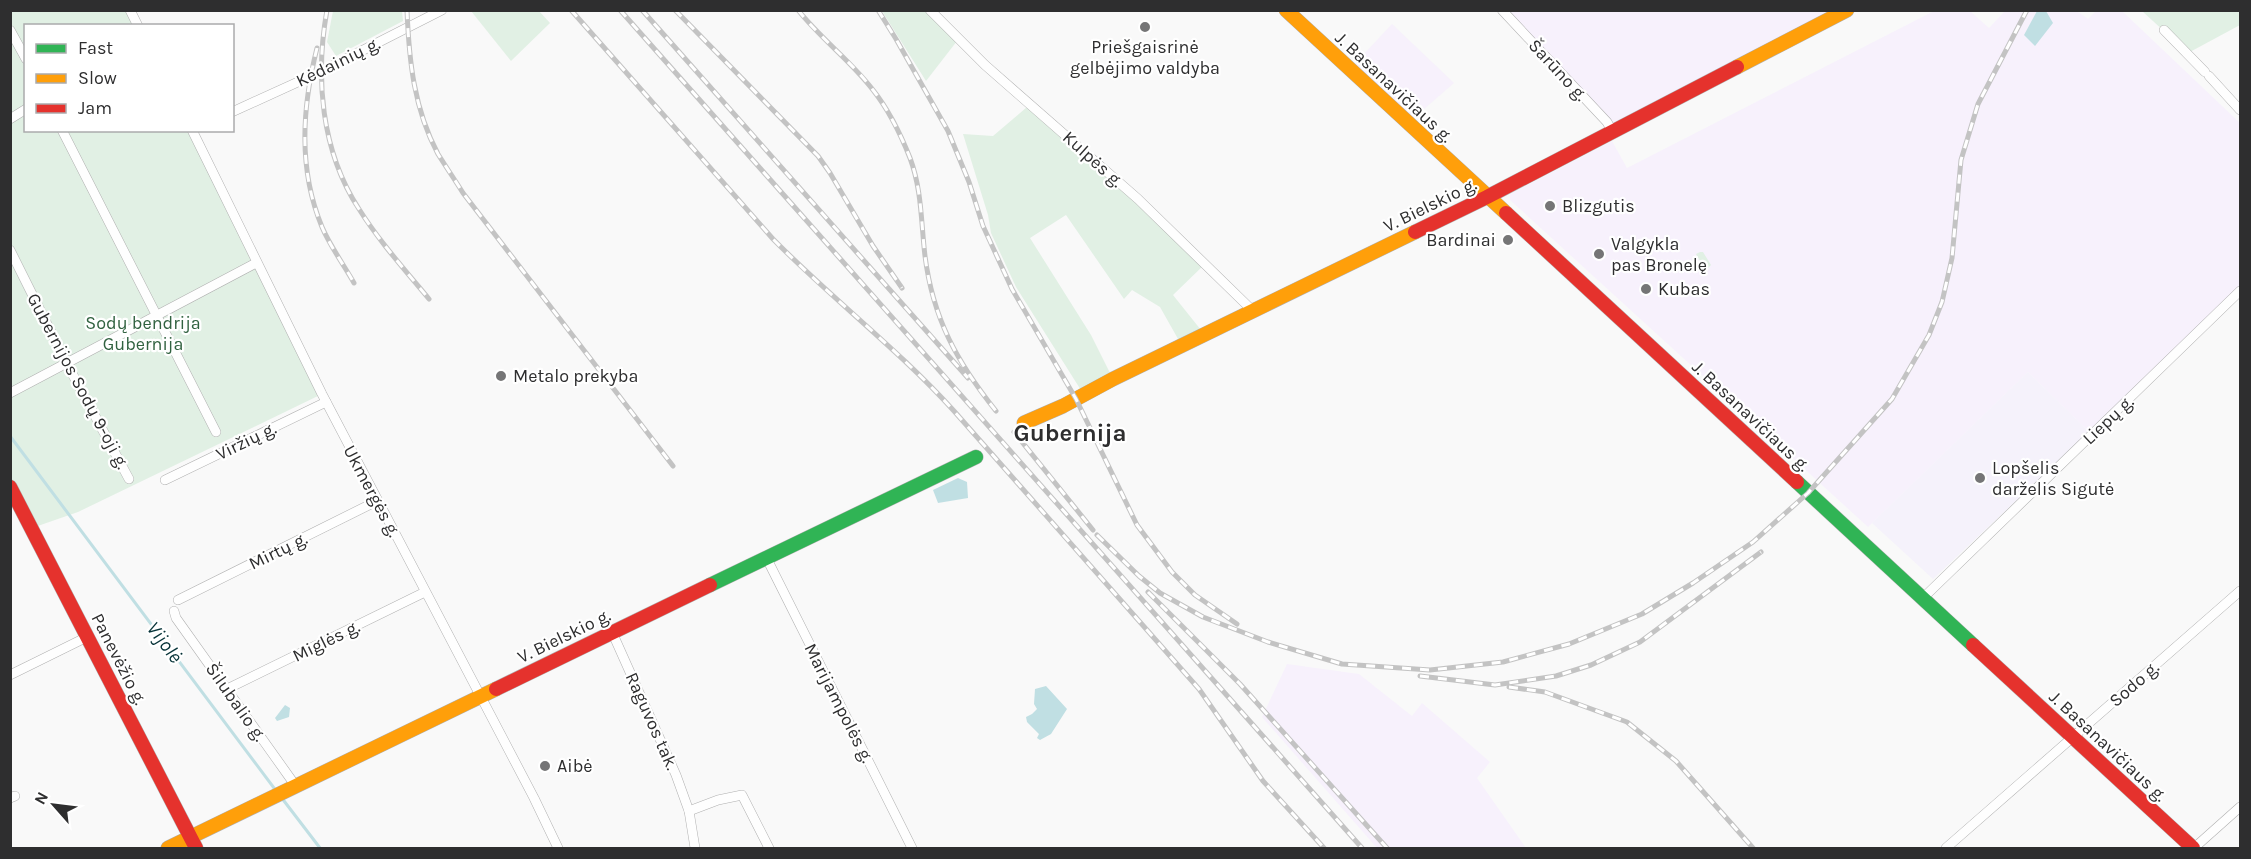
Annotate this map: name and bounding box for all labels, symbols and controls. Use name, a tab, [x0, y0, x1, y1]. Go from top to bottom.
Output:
marker: Priešgaisrinė gelbėjimo valdyba	[1138, 20, 1152, 34]
legend	[24, 24, 234, 132]
street label: J. Basanavičiaus g.	[1331, 27, 1457, 147]
street label: Kėdainių g.	[292, 32, 384, 92]
street label: Šarūno g.	[1524, 35, 1592, 105]
place label: Priešgaisrinė gelbėjimo valdyba	[1070, 36, 1220, 79]
text: Fast	[78, 37, 113, 59]
text: Slow	[78, 67, 117, 89]
text: Jam	[78, 97, 112, 119]
street label: Kulpės g.	[1058, 126, 1128, 192]
street label: V. Bielskio g.	[1380, 173, 1480, 237]
place label: Blizgutis	[1562, 195, 1635, 217]
marker: Blizgutis	[1543, 199, 1557, 213]
place label: Bardinai	[1426, 229, 1496, 251]
marker: Bardinai	[1501, 233, 1515, 247]
place label: Valgykla pas Bronelę	[1611, 233, 1707, 276]
marker: Valgykla pas Bronelę	[1592, 247, 1606, 261]
place label: Kubas	[1658, 278, 1710, 300]
marker: Kubas	[1639, 282, 1653, 296]
street label: Gubernijos Sodų 9-oji g.	[22, 289, 134, 473]
park label: Sodų bendrija Gubernija	[85, 312, 201, 355]
street label: J. Basanavičiaus g.	[1688, 356, 1814, 476]
place label: Metalo prekyba	[513, 365, 638, 387]
marker: Metalo prekyba	[494, 369, 508, 383]
street label: Liepų g.	[2078, 391, 2138, 449]
street label: Viržių g.	[212, 417, 280, 465]
district label: Gubernija	[1013, 419, 1127, 447]
street label: Ukmergės g.	[339, 441, 405, 541]
place label: Lopšelis darželis Sigutė	[1992, 457, 2114, 500]
marker: Lopšelis darželis Sigutė	[1973, 471, 1987, 485]
street label: Mirtų g.	[245, 527, 311, 575]
street label: V. Bielskio g.	[514, 604, 614, 668]
street label: Panevėžio g.	[87, 610, 151, 708]
street label: Miglės g.	[289, 615, 363, 667]
water label: Vijolė	[142, 617, 187, 667]
street label: Marijampolės g.	[799, 640, 879, 766]
street label: Sodo g.	[2105, 656, 2163, 712]
street label: Šilubalio g.	[201, 659, 271, 745]
street label: Raguvos tak.	[621, 669, 683, 773]
street label: J. Basanavičiaus g.	[2045, 686, 2171, 806]
place label: Aibė	[557, 755, 593, 777]
marker: Aibė	[538, 759, 552, 773]
north arrow	[24, 775, 84, 835]
text: N	[30, 789, 52, 808]

